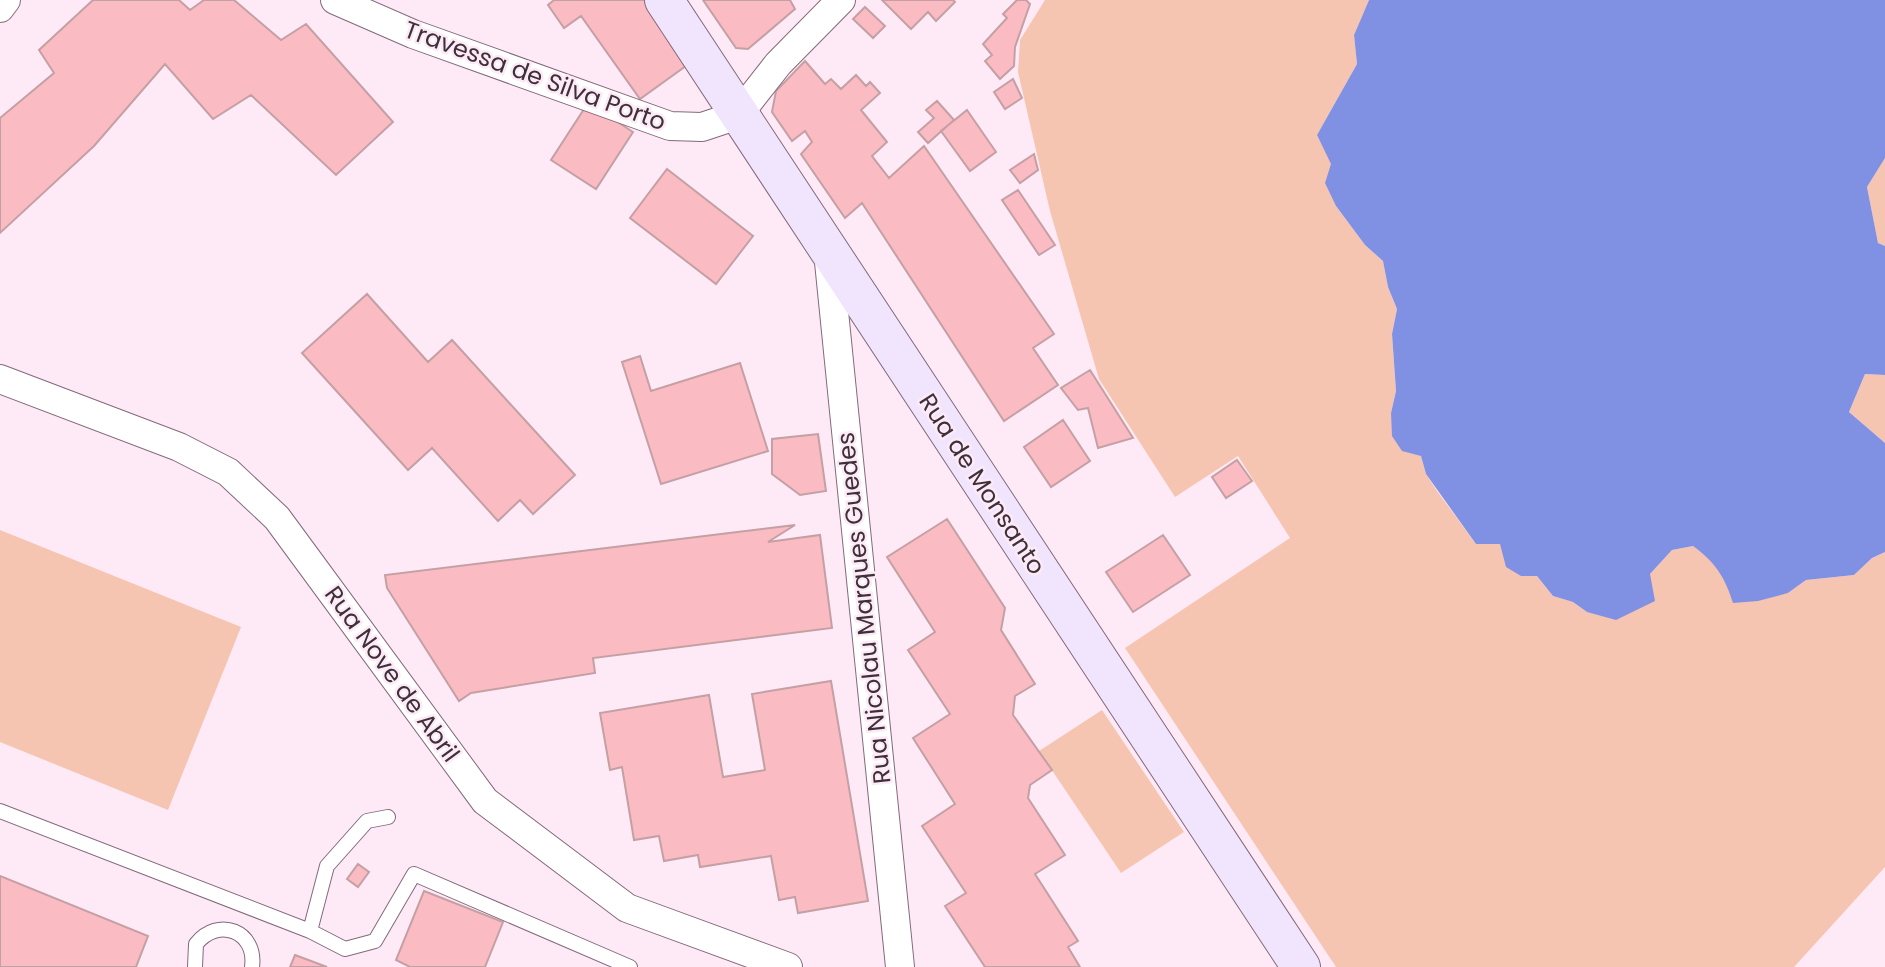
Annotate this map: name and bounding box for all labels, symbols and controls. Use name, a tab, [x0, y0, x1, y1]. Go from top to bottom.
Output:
street label: Travessa de Silva Porto	[400, 13, 670, 138]
street label: Rua de Monsanto	[911, 387, 1053, 581]
street label: Rua Nicolau Marques Guedes	[829, 431, 898, 785]
street label: Rua Nove de Abril	[317, 579, 468, 768]

